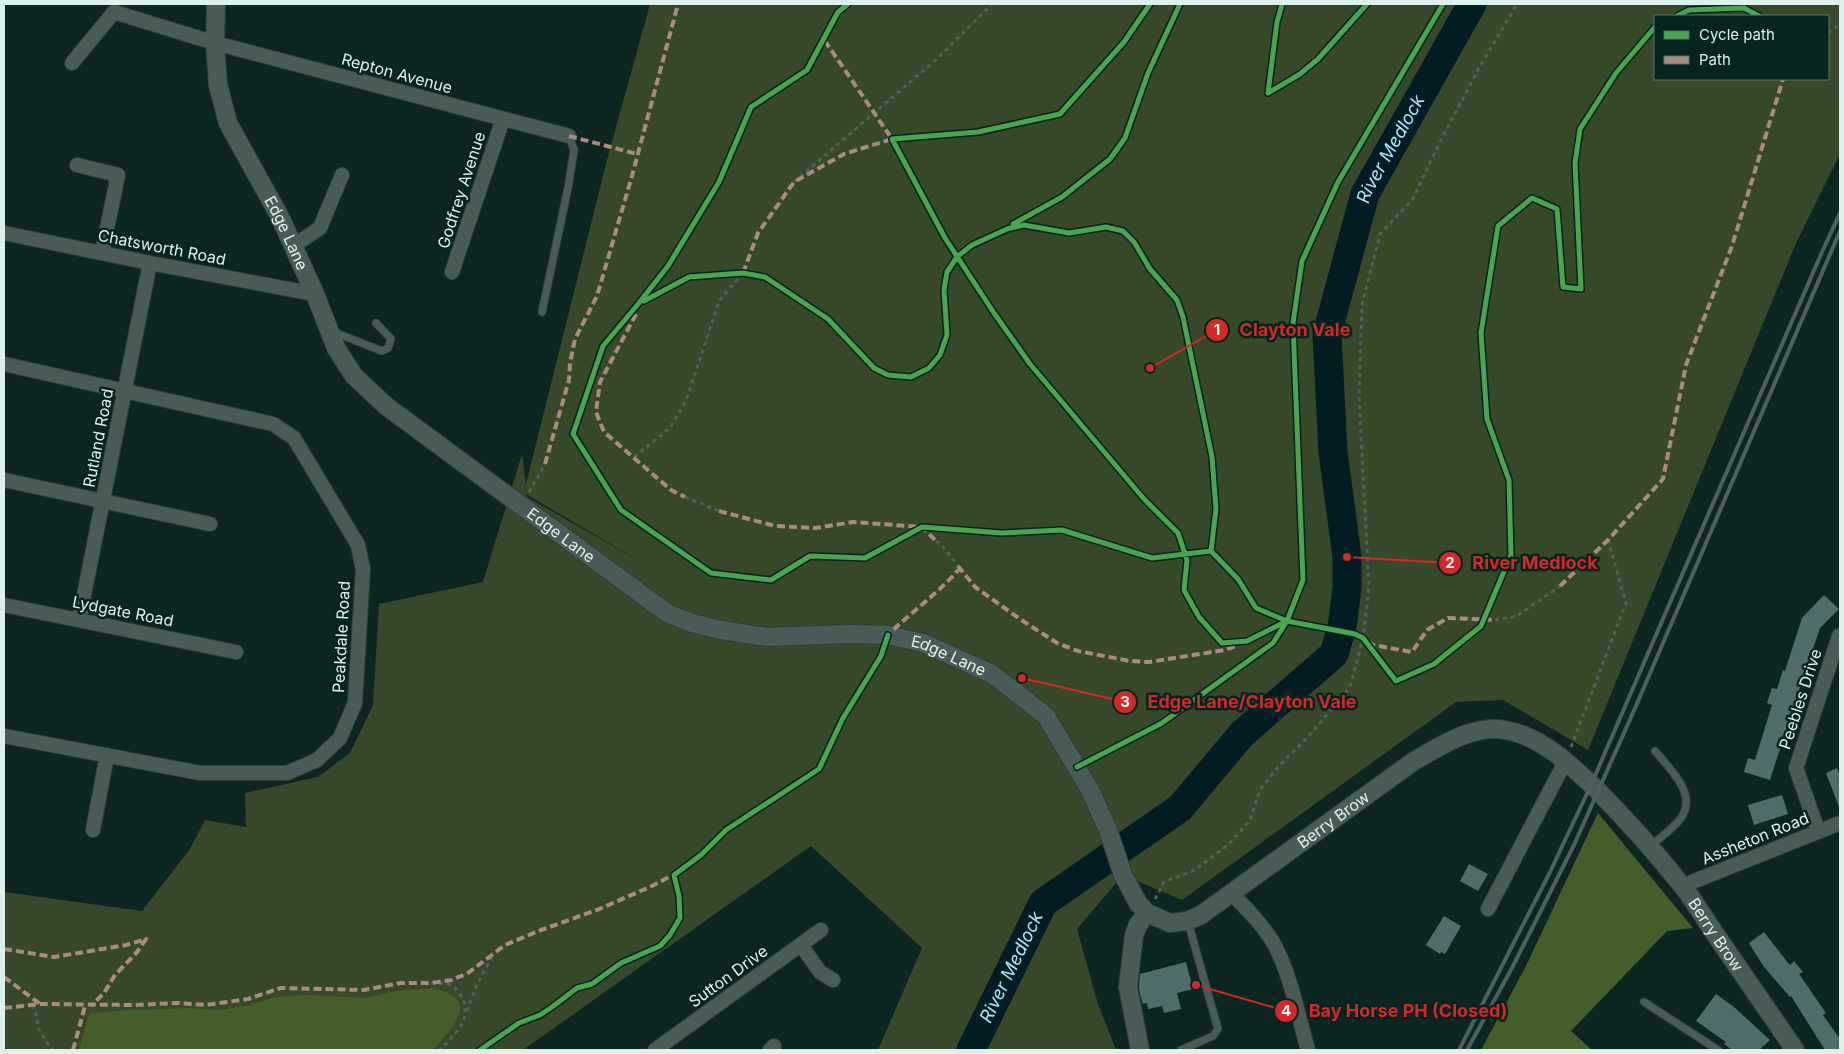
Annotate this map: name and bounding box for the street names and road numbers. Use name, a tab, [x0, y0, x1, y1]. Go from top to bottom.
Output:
street label: Repton Avenue	[339, 49, 455, 97]
street label: Godfrey Avenue	[433, 129, 489, 251]
street label: Edge Lane	[260, 192, 313, 273]
street label: Chatsworth Road	[96, 225, 228, 269]
street label: Rutland Road	[79, 387, 117, 489]
street label: Edge Lane	[523, 503, 599, 567]
street label: Peakdale Road	[328, 580, 354, 694]
street label: Lydgate Road	[71, 591, 175, 631]
street label: Edge Lane	[909, 631, 989, 680]
street label: Peebles Drive	[1774, 646, 1826, 752]
street label: Berry Brow	[1293, 787, 1373, 852]
street label: Assheton Road	[1698, 807, 1812, 869]
street label: Berry Brow	[1684, 894, 1748, 975]
street label: Sutton Drive	[685, 941, 771, 1011]

